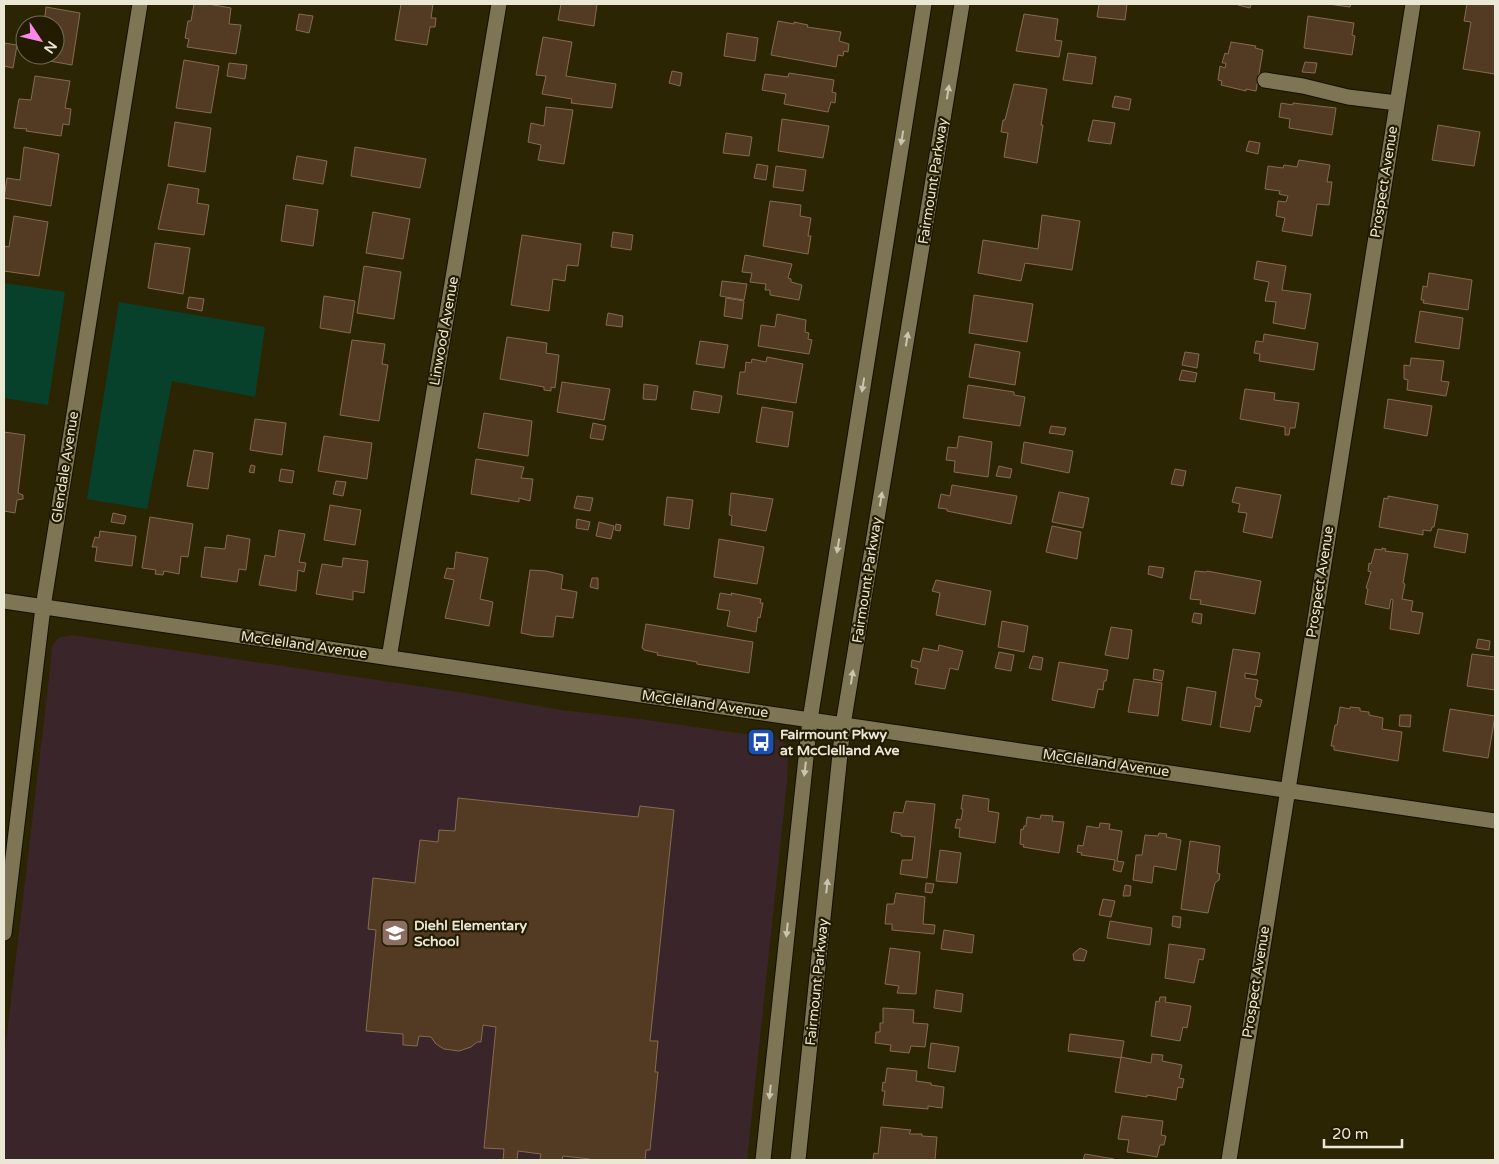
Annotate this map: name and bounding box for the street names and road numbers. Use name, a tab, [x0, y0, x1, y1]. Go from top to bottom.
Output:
street label: Fairmount Parkway	[915, 116, 951, 245]
street label: Prospect Avenue	[1367, 125, 1401, 239]
street label: Linwood Avenue	[426, 275, 462, 387]
street label: Glendale Avenue	[48, 410, 82, 524]
street label: Fairmount Parkway	[849, 515, 885, 644]
street label: Prospect Avenue	[1303, 525, 1337, 639]
street label: McClelland Avenue	[240, 628, 368, 662]
street label: McClelland Avenue	[641, 687, 769, 721]
street label: McClelland Avenue	[1042, 746, 1170, 780]
street label: Fairmount Parkway	[802, 917, 832, 1046]
street label: Prospect Avenue	[1239, 925, 1273, 1039]

